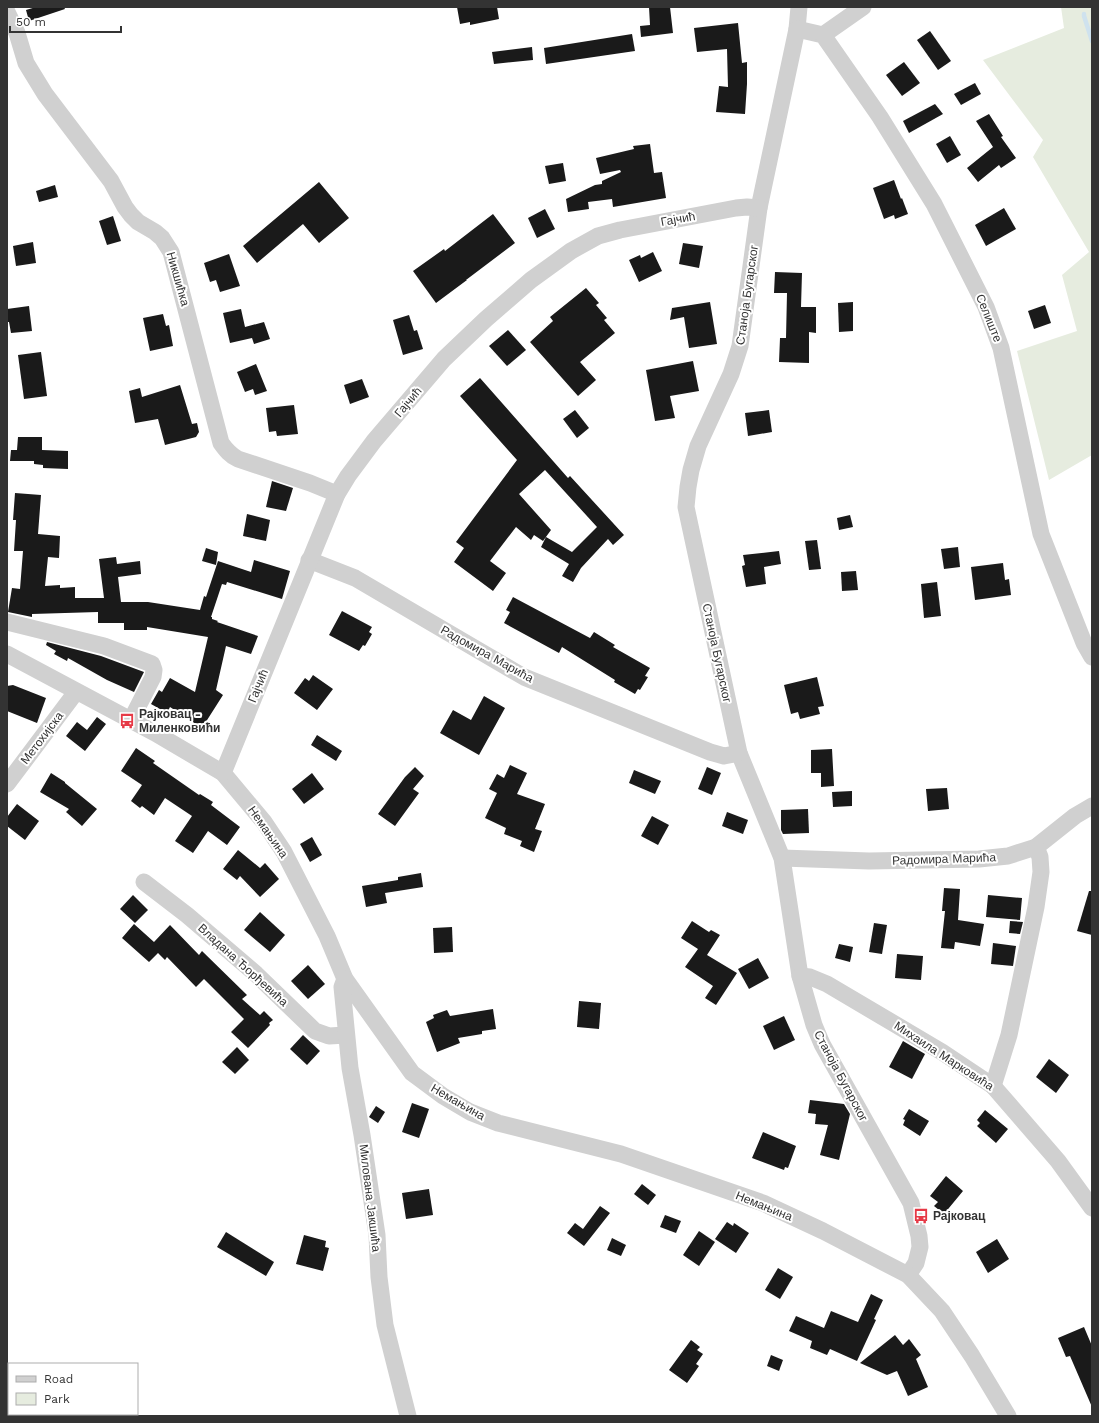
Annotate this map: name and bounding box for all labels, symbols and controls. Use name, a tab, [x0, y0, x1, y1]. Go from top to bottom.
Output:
scale bar	[10, 8, 121, 34]
text: 50 m	[16, 15, 46, 29]
street label: Гајчић	[660, 209, 696, 229]
street label: Станоја Бугарског	[733, 243, 761, 346]
street label: Никшићка	[164, 250, 193, 308]
street label: Селиште	[973, 292, 1005, 344]
street label: Гајчић	[391, 384, 425, 420]
street label: Станоја Бугарског	[700, 602, 734, 704]
street label: Радомира Марића	[438, 623, 536, 685]
street label: Гајчић	[245, 667, 271, 705]
place label: Рајковац - Миленковићи	[139, 707, 220, 735]
street label: Метохијска	[18, 709, 66, 767]
bus stop icon: Рајковац - Миленковићи	[118, 712, 136, 730]
street label: Немањина	[245, 803, 291, 861]
street label: Радомира Марића	[892, 850, 996, 868]
street label: Владана Ђорђевића	[195, 921, 291, 1009]
street label: Михаила Марковића	[892, 1019, 997, 1094]
street label: Станоја Бугарског	[811, 1028, 871, 1124]
street label: Немањина	[429, 1081, 488, 1123]
street label: Милована Јакшића	[356, 1143, 384, 1253]
street label: Немањина	[734, 1188, 795, 1224]
bus stop icon: Рајковац	[912, 1207, 930, 1225]
place label: Рајковац	[933, 1209, 986, 1223]
legend	[8, 1363, 138, 1415]
text: Road	[44, 1372, 73, 1386]
text: Park	[44, 1392, 70, 1406]

